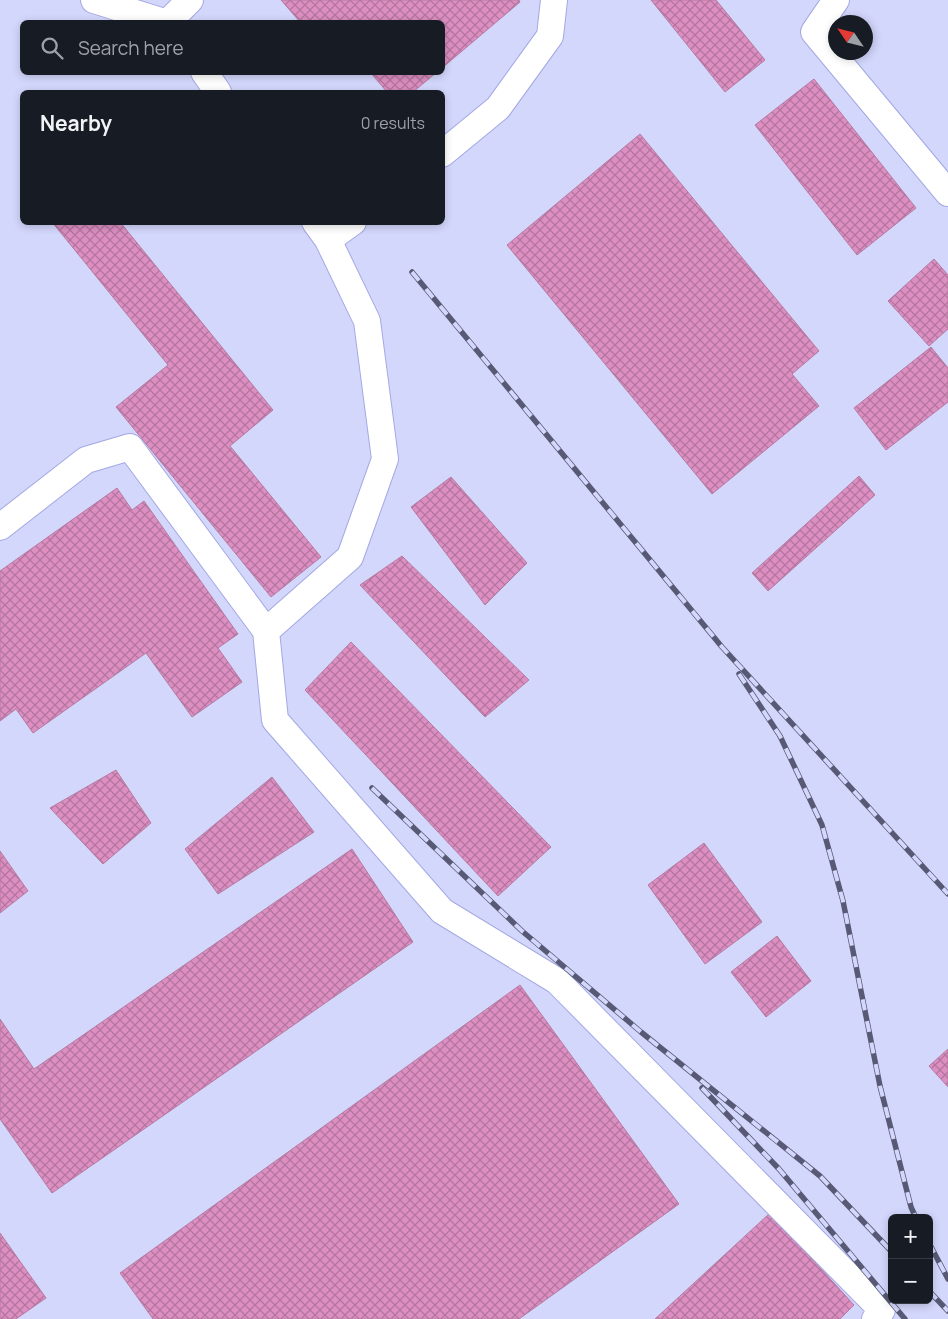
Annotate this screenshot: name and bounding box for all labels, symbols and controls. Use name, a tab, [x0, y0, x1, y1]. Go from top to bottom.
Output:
north arrow	[828, 15, 873, 60]
search box	[20, 20, 445, 75]
icon: search	[38, 34, 66, 62]
text: Search here	[78, 35, 184, 61]
text: Nearby	[40, 109, 112, 137]
text: 0 results	[361, 112, 425, 134]
map controls	[888, 1214, 933, 1304]
button: +	[888, 1214, 933, 1259]
button: −	[888, 1259, 933, 1304]

